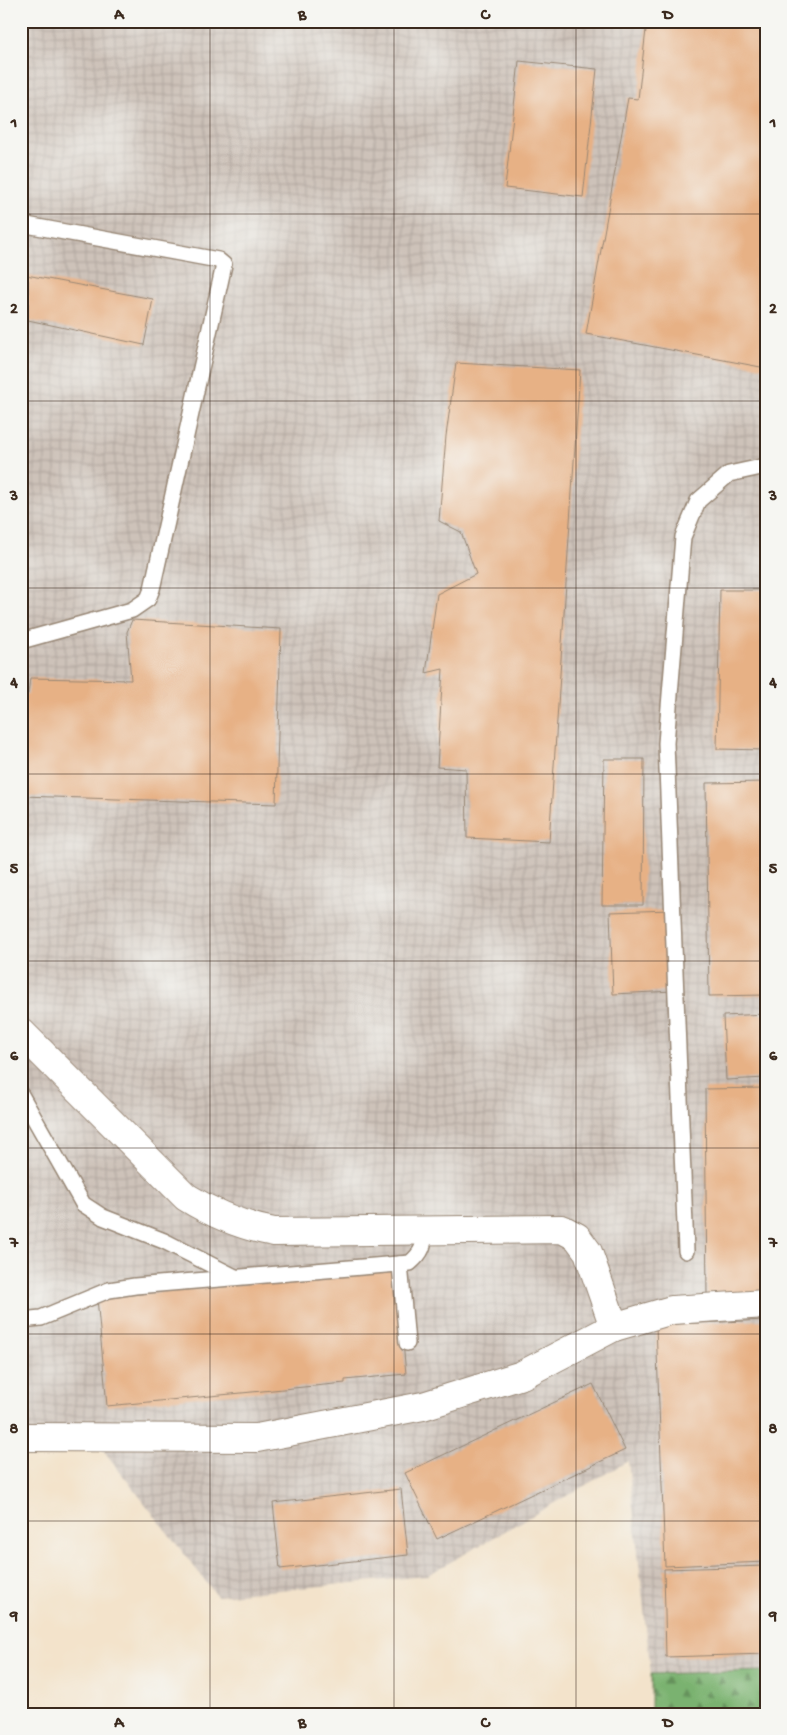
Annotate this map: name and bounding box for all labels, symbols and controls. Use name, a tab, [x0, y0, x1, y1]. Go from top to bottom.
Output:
text: A	[113, 7, 125, 26]
text: B	[297, 7, 307, 26]
text: C	[480, 7, 491, 26]
text: D	[661, 7, 674, 26]
text: 1	[10, 115, 17, 134]
text: 1	[769, 115, 776, 134]
text: 2	[10, 301, 18, 320]
text: 2	[769, 301, 777, 320]
text: 3	[9, 488, 18, 507]
text: 3	[768, 488, 777, 507]
text: 4	[9, 675, 18, 694]
text: 4	[768, 675, 777, 694]
text: 5	[10, 861, 19, 880]
text: 5	[769, 861, 778, 880]
text: 6	[10, 1048, 19, 1067]
text: 6	[769, 1048, 778, 1067]
text: 7	[9, 1235, 19, 1254]
text: 7	[768, 1235, 778, 1254]
text: 8	[10, 1421, 19, 1440]
text: 8	[769, 1421, 778, 1440]
text: 9	[9, 1608, 18, 1627]
text: 9	[768, 1608, 777, 1627]
text: A	[113, 1715, 125, 1734]
text: B	[297, 1715, 307, 1734]
text: C	[480, 1715, 491, 1734]
text: D	[661, 1715, 674, 1734]

